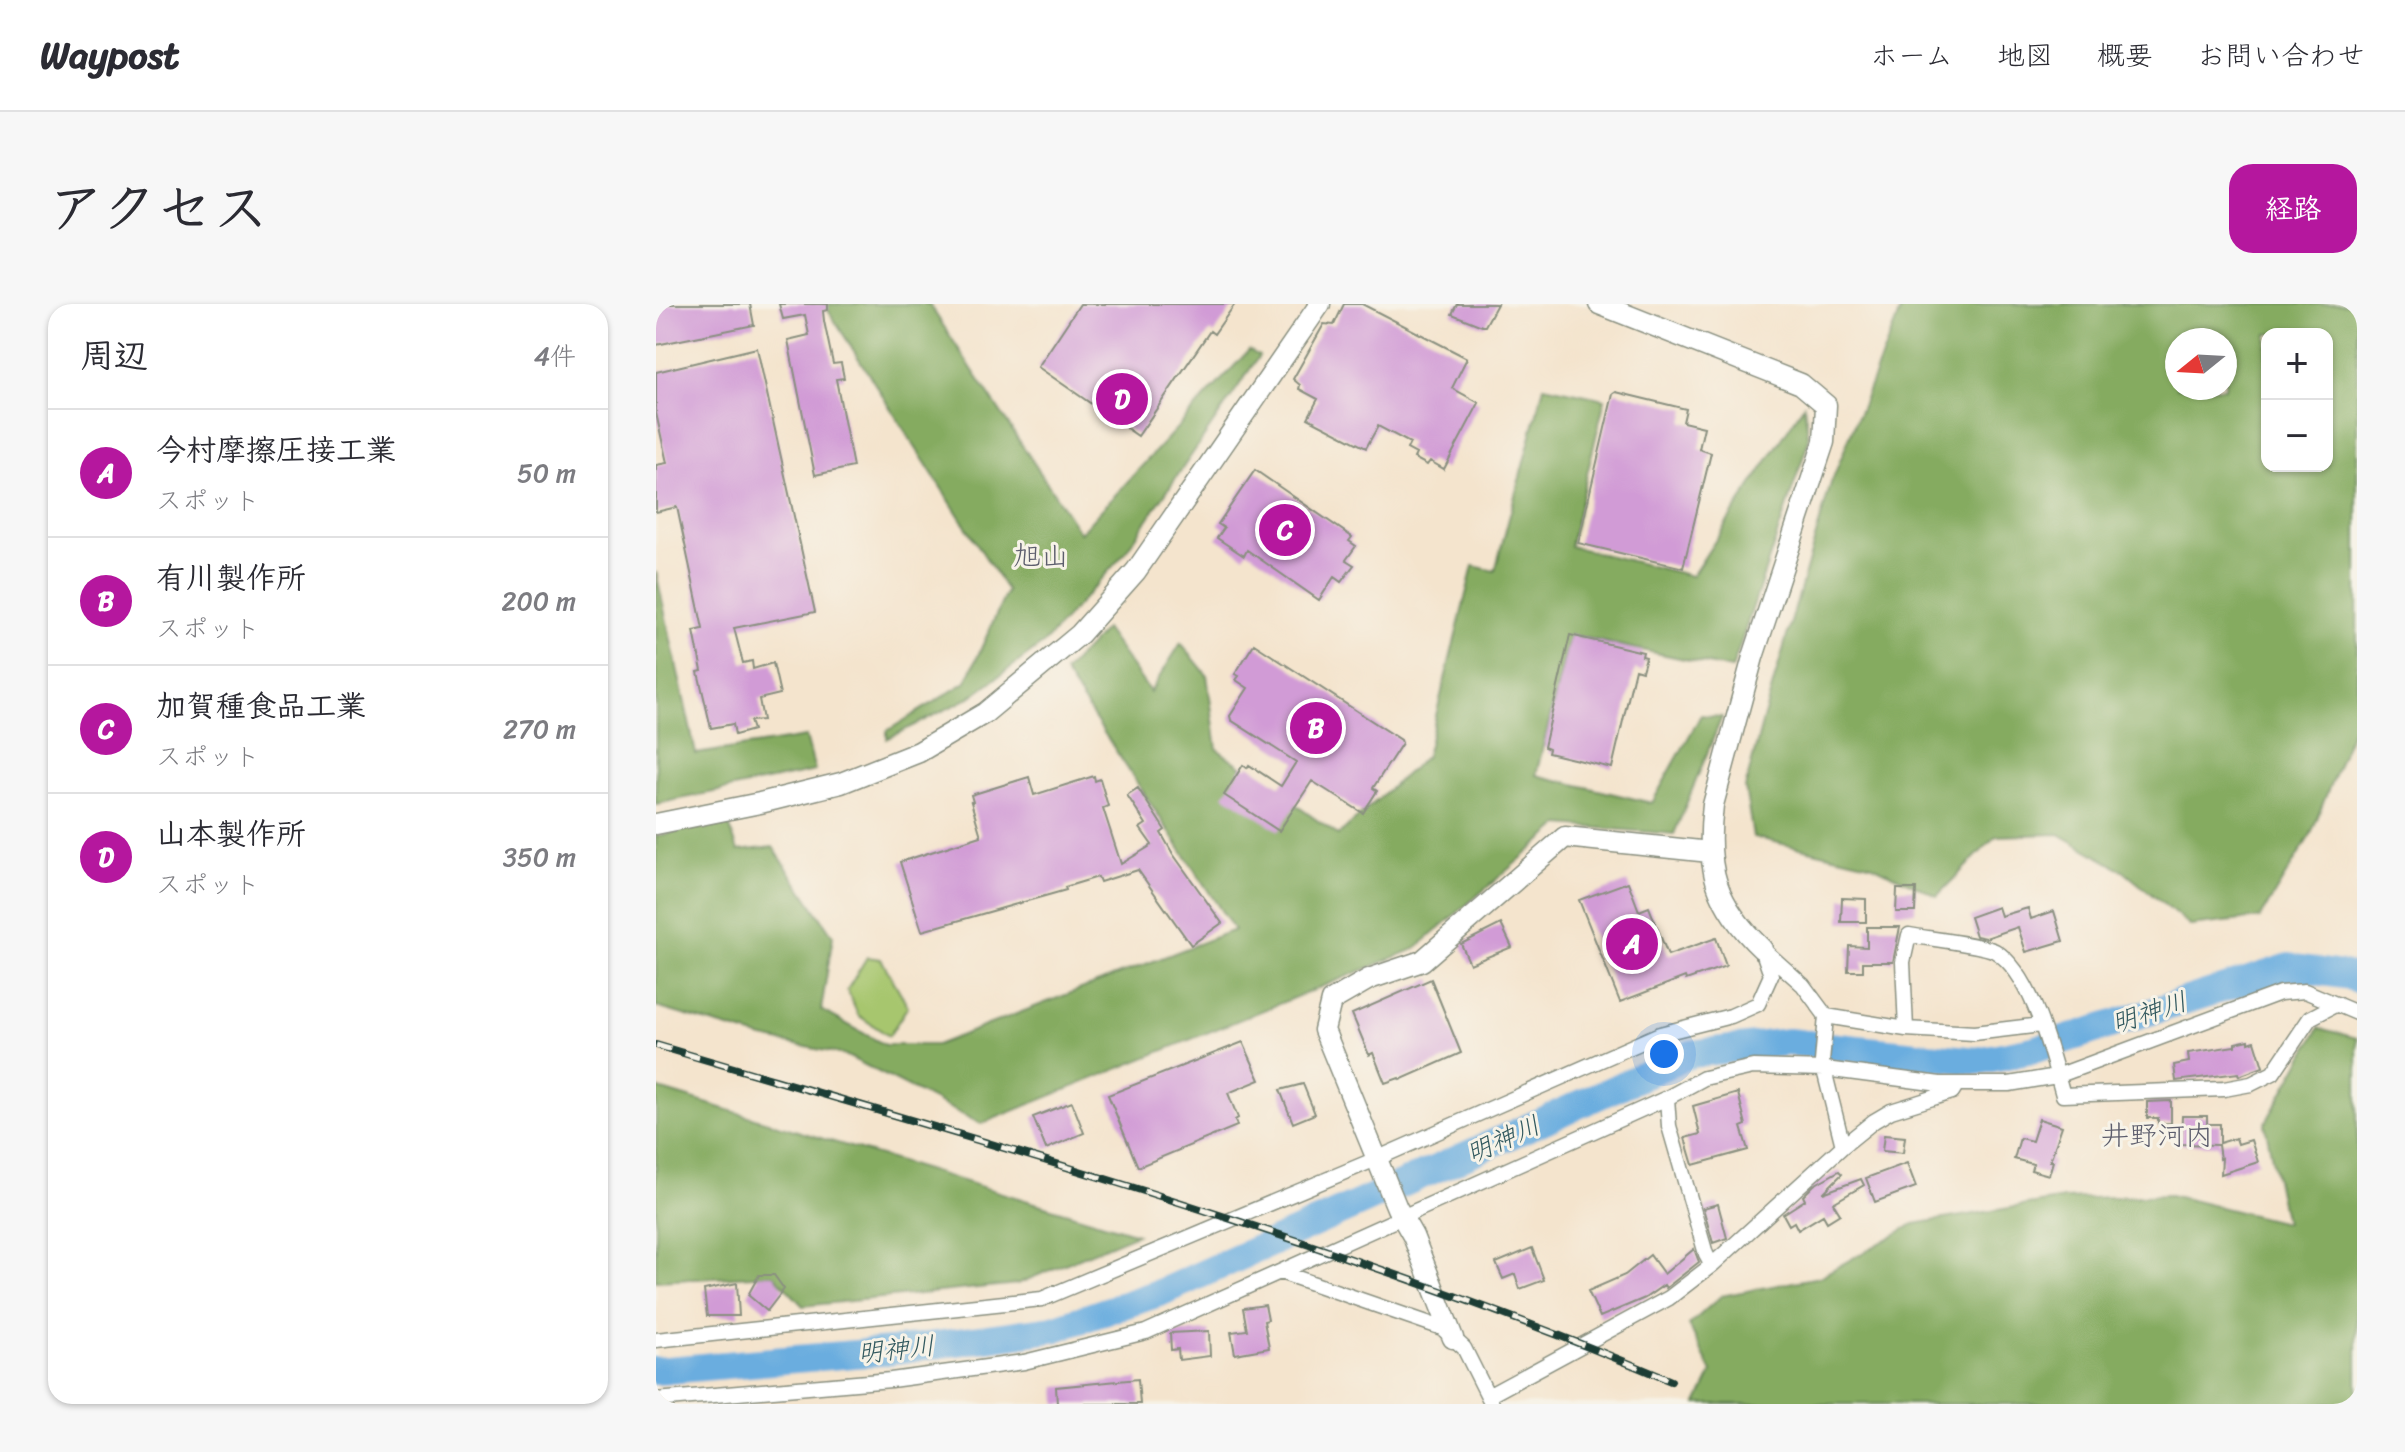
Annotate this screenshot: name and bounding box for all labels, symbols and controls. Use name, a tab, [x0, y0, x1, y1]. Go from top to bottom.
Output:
text: Waypost	[40, 22, 180, 89]
text: ホーム	[1870, 31, 1953, 80]
text: 地図	[1997, 31, 2053, 80]
text: 概要	[2097, 31, 2153, 80]
text: お問い合わせ	[2197, 31, 2365, 80]
text: アクセス	[48, 159, 269, 258]
button: 経路	[2229, 164, 2357, 253]
text: 周辺	[80, 326, 148, 386]
north arrow	[2165, 328, 2237, 400]
map controls	[2261, 328, 2333, 472]
button: +	[2261, 328, 2333, 400]
text: 4件	[534, 333, 576, 379]
pin: D	[1096, 369, 1148, 429]
button: −	[2261, 400, 2333, 472]
text: 今村摩擦圧接工業	[156, 423, 396, 477]
text: A	[97, 450, 115, 496]
text: 50 m	[517, 450, 576, 496]
text: スポット	[156, 477, 260, 523]
pin: C	[1259, 500, 1311, 560]
district label: 旭山	[1013, 531, 1069, 580]
text: 有川製作所	[156, 551, 306, 605]
text: B	[98, 578, 114, 624]
text: 200 m	[501, 578, 576, 624]
text: スポット	[156, 605, 260, 651]
text: 加賀種食品工業	[156, 679, 366, 733]
pin: B	[1290, 698, 1342, 758]
text: C	[98, 706, 114, 752]
text: 270 m	[503, 706, 576, 752]
text: スポット	[156, 733, 260, 779]
text: 山本製作所	[156, 807, 306, 861]
text: D	[98, 834, 114, 880]
text: 350 m	[503, 834, 576, 880]
text: スポット	[156, 861, 260, 907]
pin: A	[1606, 914, 1658, 974]
water label: 明神川	[2105, 978, 2193, 1046]
your location	[1644, 1034, 1684, 1074]
water label: 明神川	[1458, 1102, 1548, 1176]
district label: 井野河内	[2101, 1111, 2213, 1160]
water label: 明神川	[855, 1322, 937, 1376]

